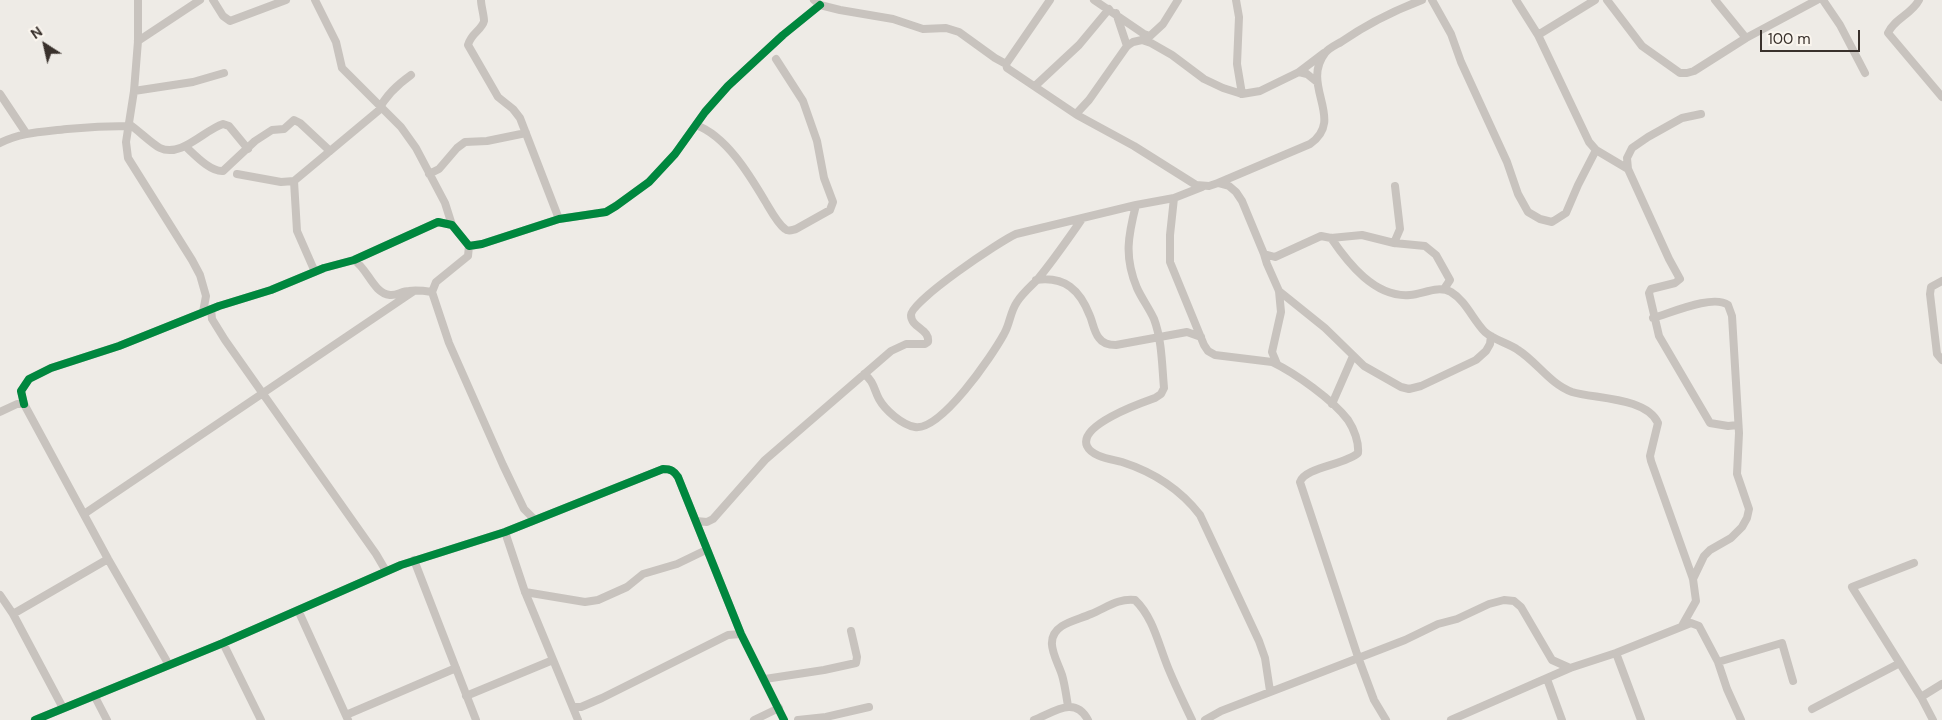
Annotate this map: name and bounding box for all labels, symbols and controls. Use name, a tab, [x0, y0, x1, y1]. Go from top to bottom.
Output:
north arrow	[20, 20, 70, 70]
scale bar	[1762, 20, 1862, 52]
text: N	[27, 22, 46, 43]
text: 100 m	[1768, 29, 1811, 49]

